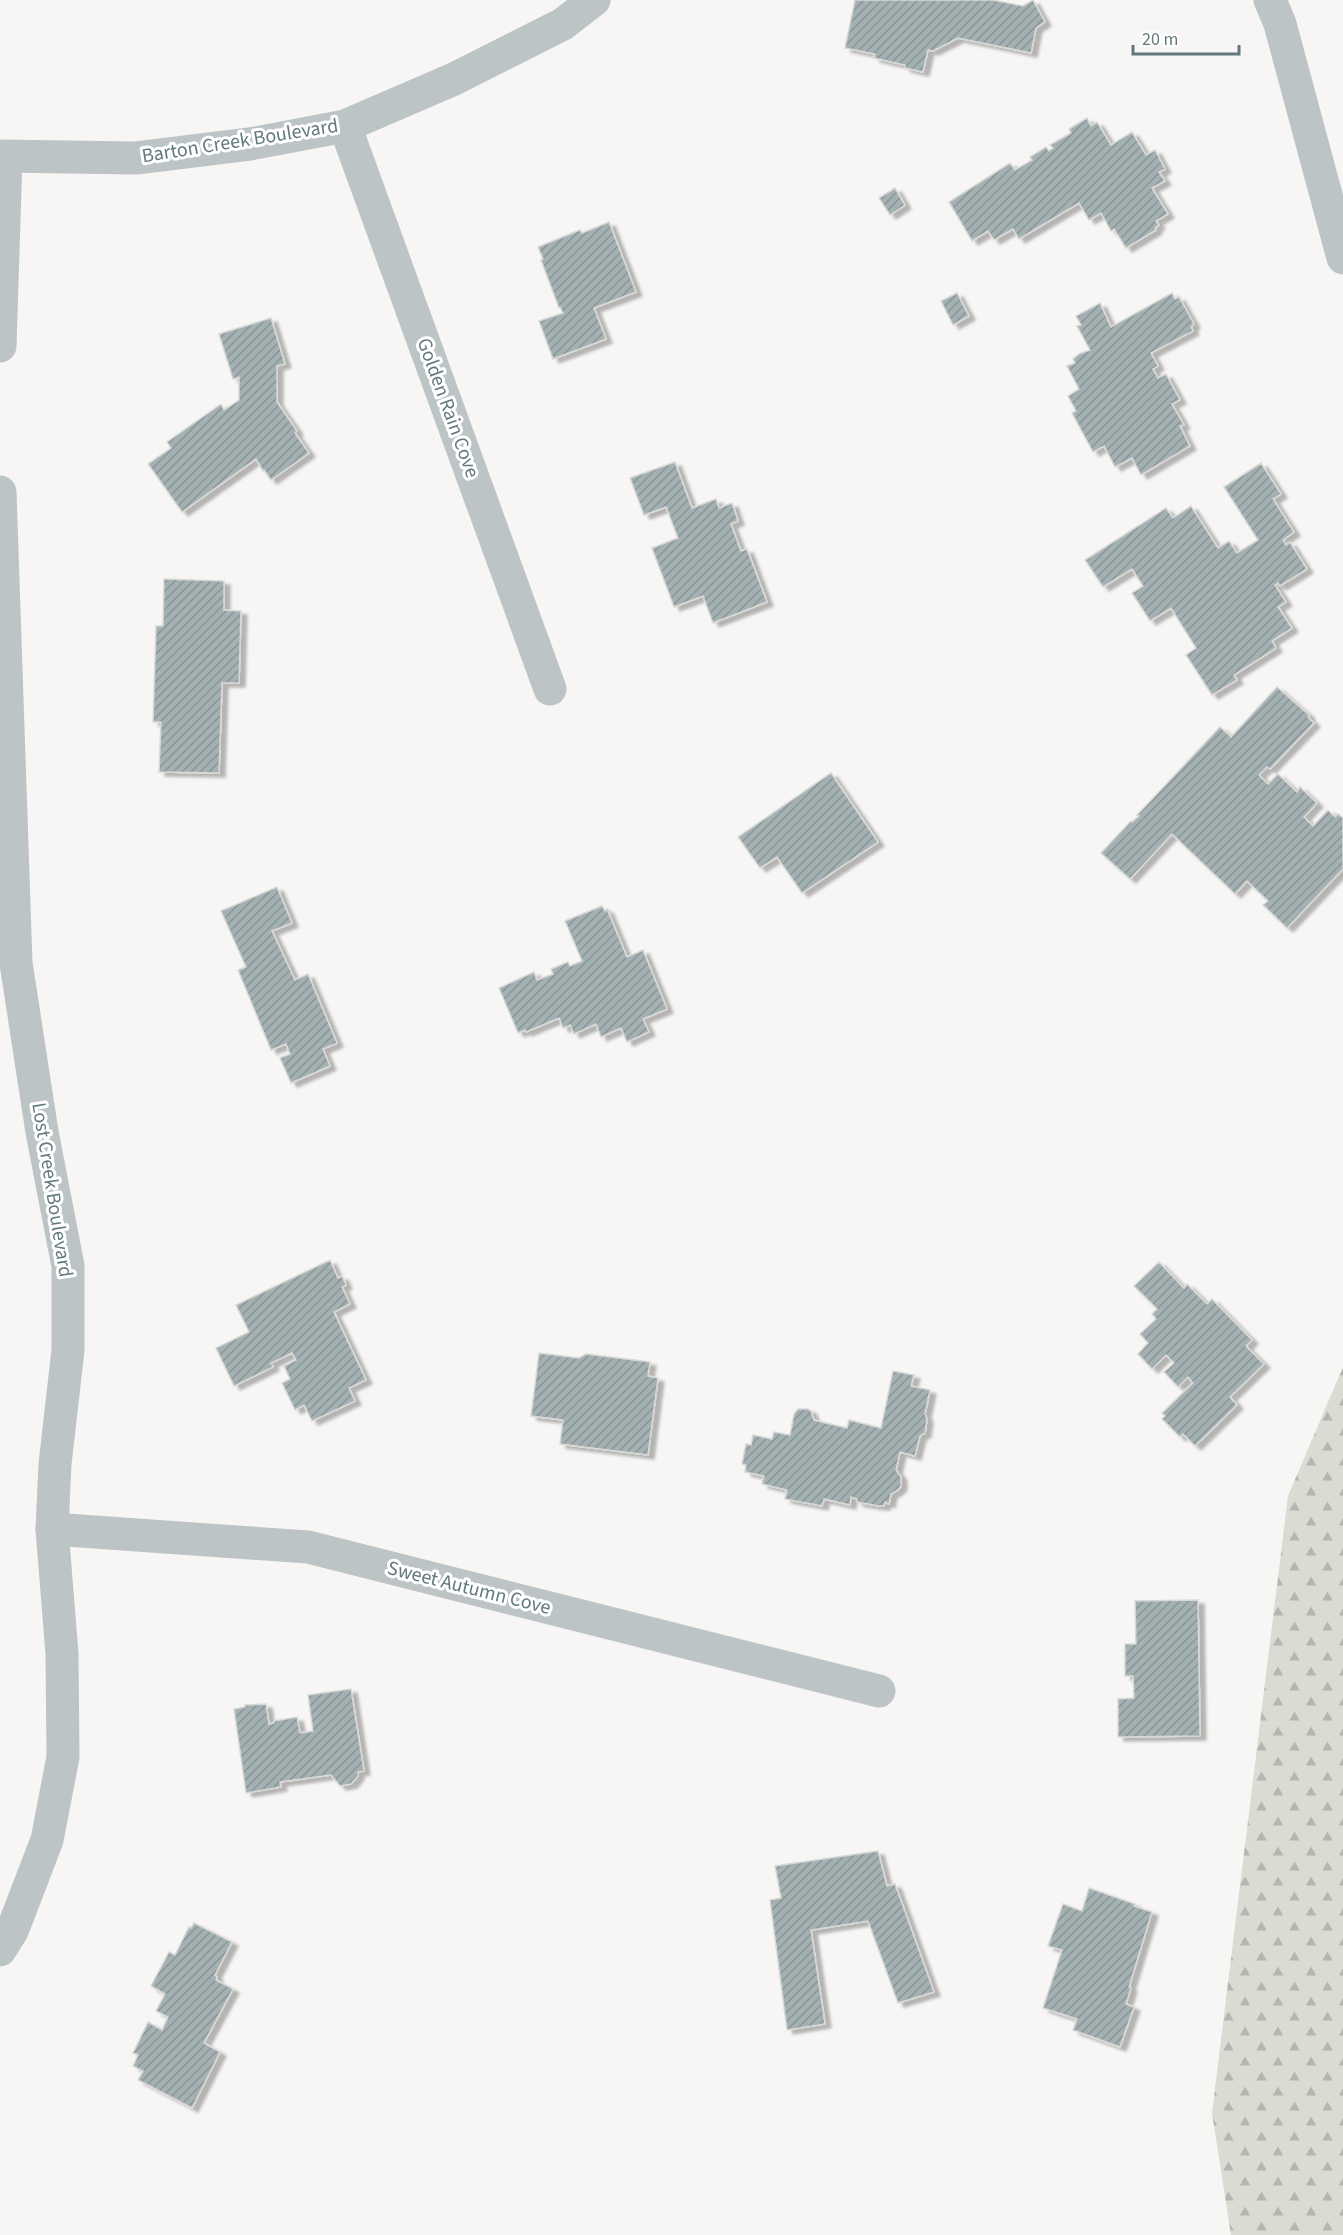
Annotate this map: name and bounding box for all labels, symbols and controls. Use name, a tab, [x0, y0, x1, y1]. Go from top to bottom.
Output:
scale bar	[1133, 18, 1240, 56]
text: 20 m	[1142, 27, 1178, 52]
street label: Barton Creek Boulevard	[140, 112, 340, 170]
street label: Golden Rain Cove	[410, 334, 486, 482]
street label: Lost Creek Boulevard	[24, 1101, 80, 1279]
street label: Sweet Autumn Cove	[384, 1554, 554, 1622]

